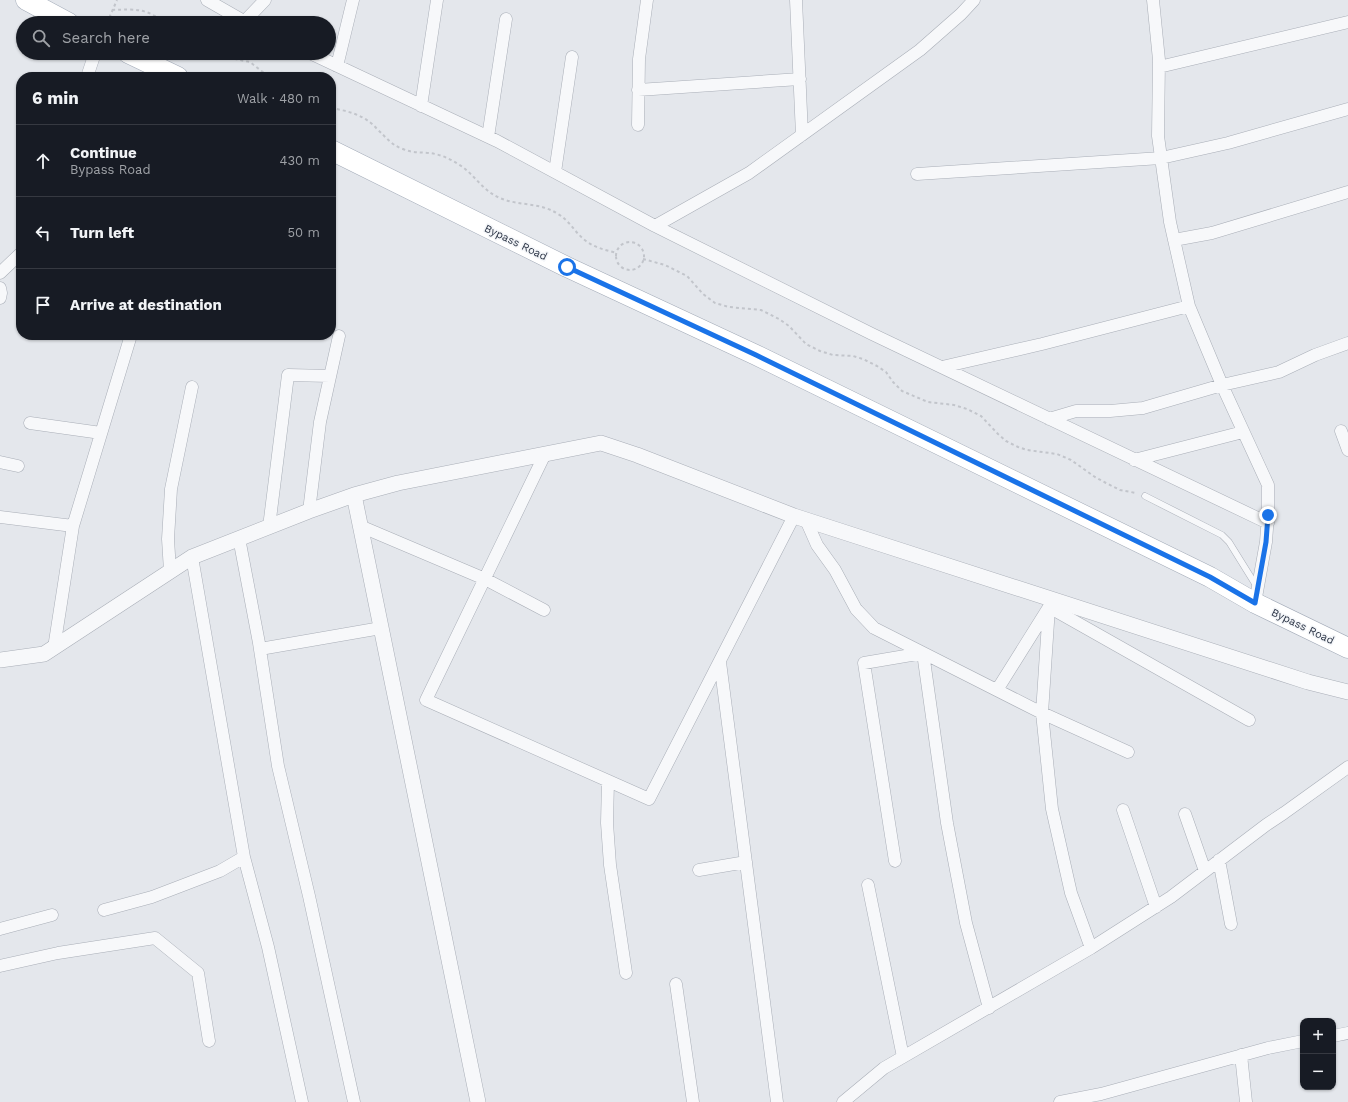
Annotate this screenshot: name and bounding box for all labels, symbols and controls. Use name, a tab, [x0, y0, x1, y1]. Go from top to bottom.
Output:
search box	[16, 16, 336, 60]
icon: search	[30, 27, 52, 49]
text: Search here	[62, 29, 150, 47]
text: 6 min	[32, 88, 79, 108]
text: Walk · 480 m	[237, 91, 320, 106]
text: Continue	[70, 144, 137, 162]
icon: ahead	[32, 150, 54, 172]
text: 430 m	[280, 153, 320, 168]
text: Bypass Road	[70, 162, 151, 177]
icon: left	[32, 222, 54, 244]
street label: Bypass Road	[482, 222, 549, 263]
text: Turn left	[70, 224, 134, 242]
text: 50 m	[288, 225, 320, 240]
route start	[558, 258, 576, 276]
icon: arrive	[32, 294, 54, 316]
text: Arrive at destination	[70, 296, 222, 314]
route end	[1259, 506, 1277, 524]
street label: Bypass Road	[1269, 606, 1336, 647]
map controls	[1300, 1018, 1336, 1090]
button: +	[1300, 1018, 1336, 1054]
button: −	[1300, 1054, 1336, 1090]

